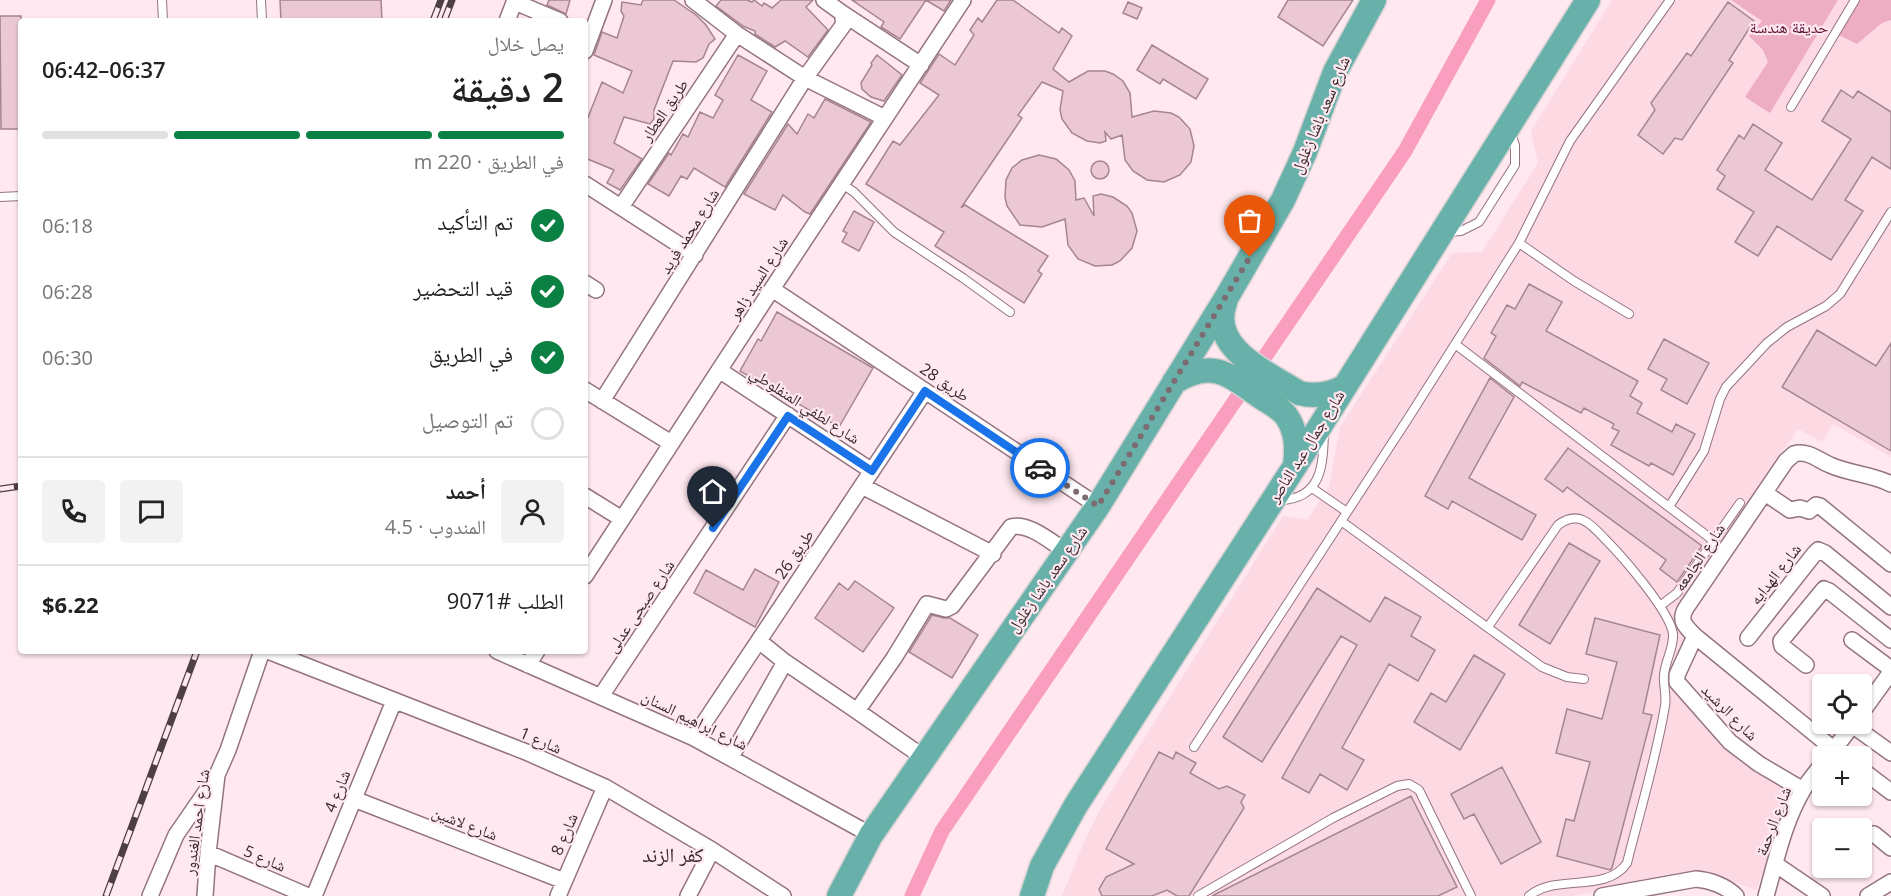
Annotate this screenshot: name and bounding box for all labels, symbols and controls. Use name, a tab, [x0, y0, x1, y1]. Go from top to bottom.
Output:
park label: حديقة هندسة	[1750, 16, 1828, 38]
text: يصل خلال	[488, 30, 564, 57]
street label: شارع سعد باشا زغلول	[1285, 53, 1355, 177]
text: 06:37–06:42	[42, 54, 166, 84]
text: 2 دقيقة	[451, 60, 564, 113]
street label: طريق العطار	[634, 74, 693, 146]
text: في الطريق · 220 m	[414, 148, 564, 175]
street label: شارع محمد فريد	[654, 184, 724, 278]
pin	[1224, 195, 1275, 257]
icon: bag	[1233, 204, 1266, 237]
text: تم التأكيد	[437, 206, 513, 236]
icon: check	[531, 209, 564, 242]
text: 06:18	[42, 212, 93, 239]
street label: شارع السيد زاهر	[723, 232, 793, 324]
text: قيد التحضير	[413, 272, 513, 302]
icon: check	[531, 275, 564, 308]
text: 06:28	[42, 278, 93, 305]
text: في الطريق	[429, 338, 513, 368]
icon: check	[531, 341, 564, 374]
text: 06:30	[42, 344, 93, 371]
street label: طريق 28	[916, 357, 974, 407]
street label: شارع لطفي المنفلوطي	[745, 361, 864, 451]
street label: شارع جمال عبد الناصر	[1262, 386, 1349, 507]
text: تم التوصيل	[422, 404, 513, 434]
courier	[1010, 438, 1070, 498]
icon: car	[1024, 452, 1057, 485]
pin	[687, 466, 738, 528]
text: أحمد	[446, 475, 486, 505]
icon: home	[696, 475, 729, 508]
button: phone	[42, 480, 105, 543]
button: chat	[120, 480, 183, 543]
button: person	[501, 480, 564, 543]
text: المندوب · 4.5	[385, 513, 486, 540]
street label: شارع الجامعه	[1668, 519, 1730, 595]
street label: شارع سعد باشا زغلول	[1002, 521, 1092, 637]
street label: طريق 26	[769, 525, 819, 583]
street label: شارع الهدايه	[1744, 539, 1806, 609]
street label: شارع صبحى عدلى	[601, 555, 679, 657]
text: الطلب #9071	[447, 585, 564, 615]
text: $6.22	[42, 589, 99, 619]
map controls	[1812, 674, 1872, 878]
button: locate	[1812, 674, 1872, 734]
street label: شارع الرشيد	[1697, 679, 1763, 745]
street label: شارع ابراهيم السنان	[638, 685, 752, 755]
street label: شارع 1	[517, 721, 565, 759]
button: +	[1812, 746, 1872, 806]
street label: شارع 4	[319, 767, 355, 815]
street label: شارع احمد الغندور	[178, 768, 214, 877]
street label: شارع الرحمة	[1750, 783, 1796, 859]
street label: شارع لاشين	[429, 800, 501, 846]
street label: شارع 8	[545, 810, 583, 858]
button: −	[1812, 818, 1872, 878]
street label: شارع 5	[241, 839, 289, 877]
district label: كفر الزند	[642, 841, 704, 868]

